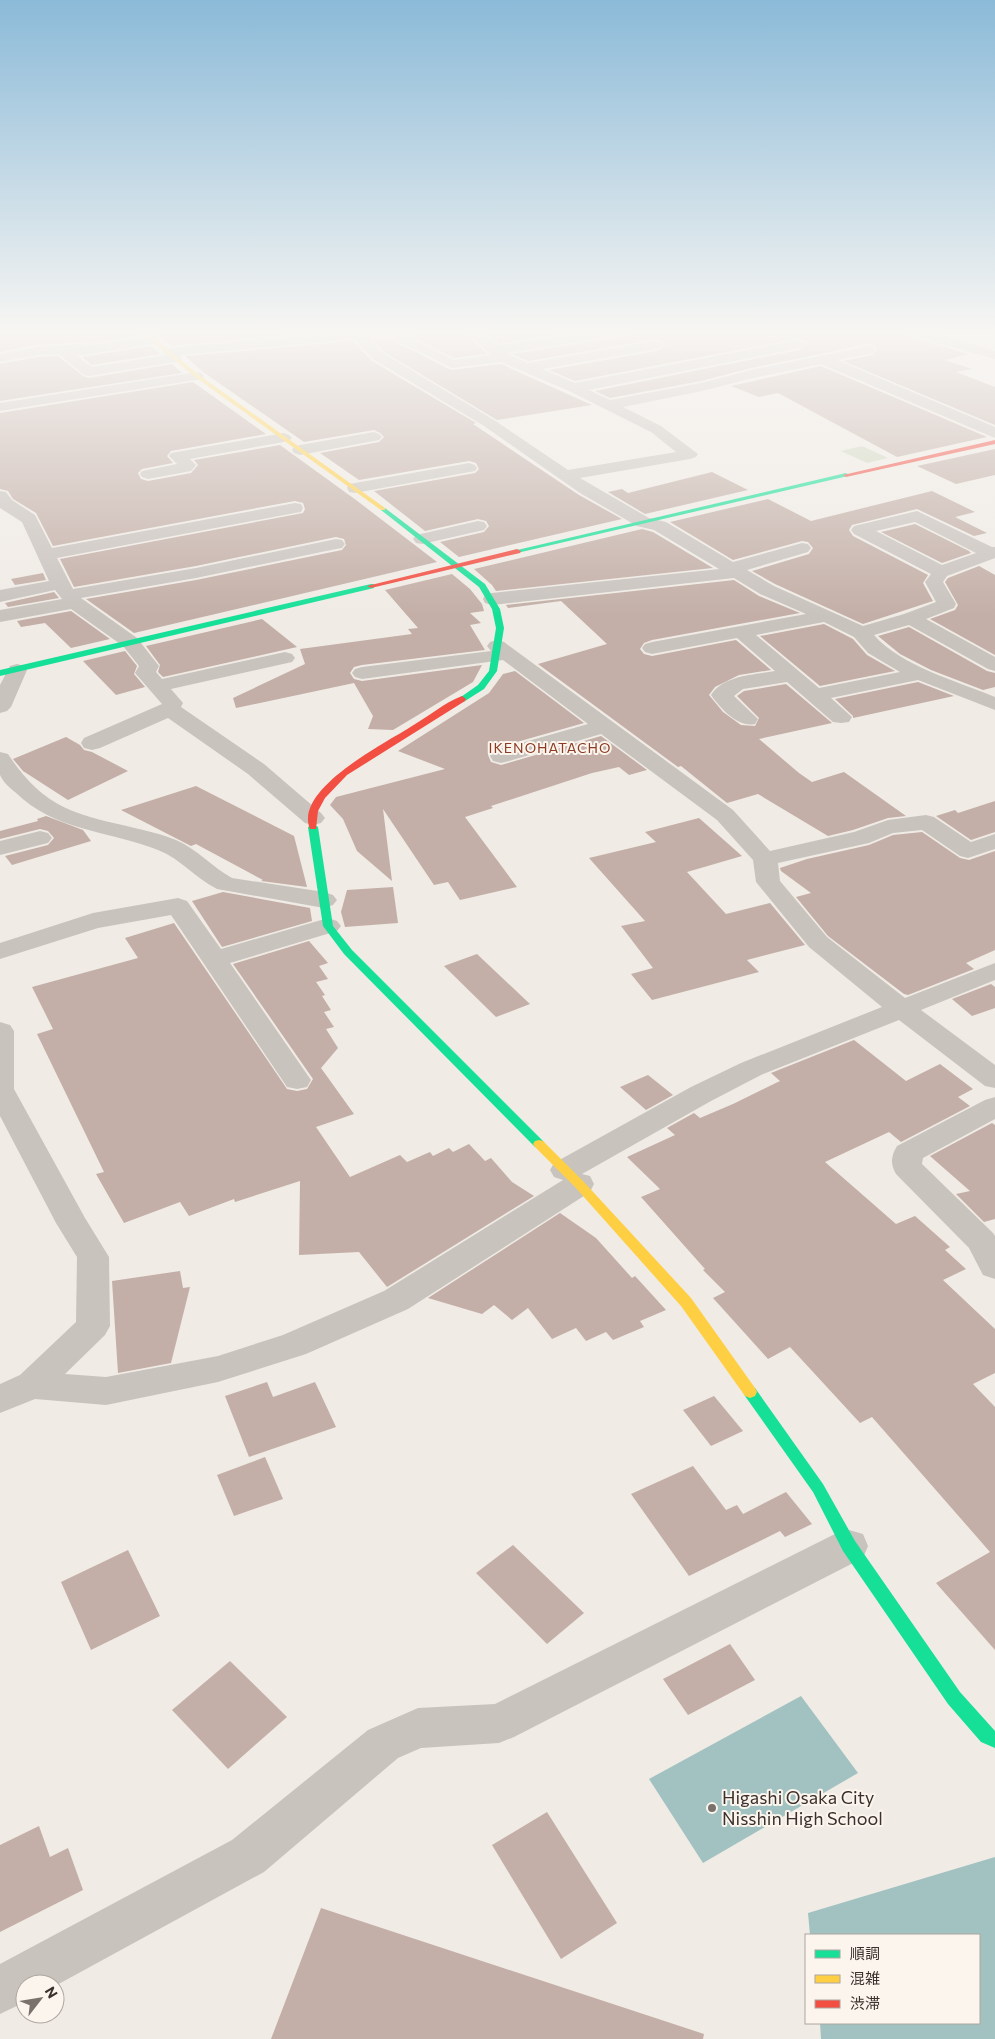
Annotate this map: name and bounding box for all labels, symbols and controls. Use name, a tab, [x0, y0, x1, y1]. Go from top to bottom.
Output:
district label: IKENOHATACHO	[488, 739, 612, 756]
place label: Higashi Osaka City Nisshin High School	[722, 1786, 883, 1829]
marker: Higashi Osaka City Nisshin High School	[706, 1802, 718, 1814]
legend	[805, 1934, 980, 2024]
text: 順調	[850, 1944, 880, 1962]
text: 混雑	[850, 1969, 880, 1987]
north arrow	[15, 1974, 65, 2024]
text: N	[42, 1983, 62, 2001]
text: 渋滞	[850, 1994, 880, 2012]

